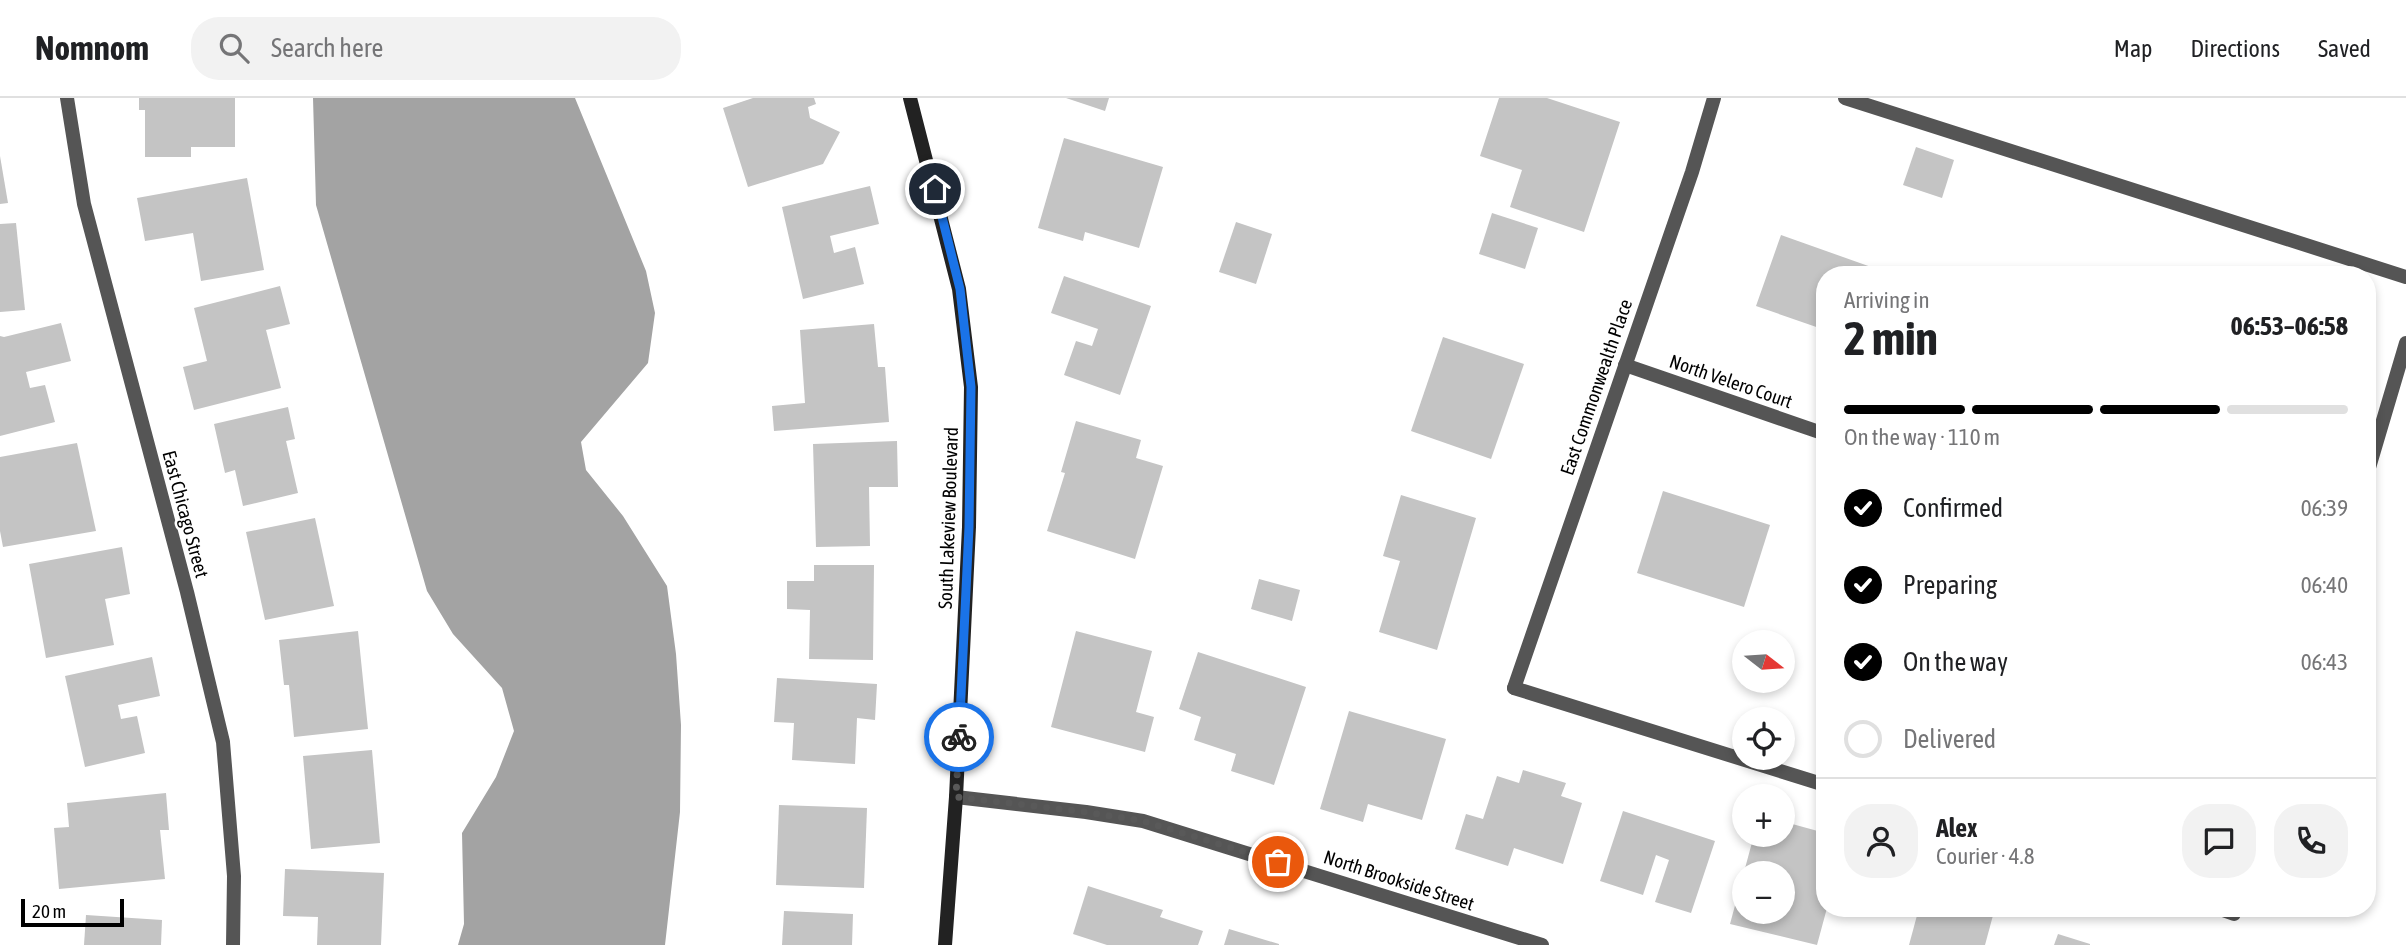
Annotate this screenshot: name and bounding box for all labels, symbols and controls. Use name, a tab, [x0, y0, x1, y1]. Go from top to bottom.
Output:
search box	[191, 17, 681, 80]
text: Nomnom	[35, 29, 149, 67]
icon: search	[215, 29, 253, 67]
text: Search here	[271, 33, 383, 63]
text: Map	[2114, 35, 2152, 62]
text: Directions	[2190, 35, 2280, 62]
text: Saved	[2318, 35, 2371, 62]
pin	[905, 159, 965, 219]
icon: home	[916, 170, 954, 208]
text: Arriving in	[1844, 287, 1930, 313]
street label: East Commonwealth Place	[1556, 296, 1636, 478]
text: 06:53–06:58	[2231, 311, 2348, 341]
text: 2 min	[1844, 312, 1938, 365]
street label: North Velero Court	[1667, 350, 1795, 412]
text: On the way · 110 m	[1844, 424, 2000, 450]
street label: South Lakeview Boulevard	[934, 427, 962, 609]
street label: East Chicago Street	[158, 448, 214, 580]
icon: check	[1844, 489, 1882, 527]
text: Confirmed	[1903, 493, 2003, 523]
text: 06:39	[2301, 495, 2348, 521]
icon: check	[1844, 566, 1882, 604]
text: Preparing	[1903, 570, 1997, 600]
text: 06:40	[2301, 572, 2348, 598]
north arrow	[1732, 630, 1796, 693]
map controls	[1732, 630, 1795, 924]
icon: check	[1844, 643, 1882, 681]
text: On the way	[1903, 647, 2008, 677]
text: 06:43	[2301, 649, 2348, 675]
courier	[924, 702, 994, 772]
button: locate	[1732, 707, 1795, 770]
icon: bike	[940, 718, 978, 756]
text: Delivered	[1903, 724, 1996, 754]
button: +	[1732, 784, 1795, 847]
button: person	[1844, 804, 1918, 878]
button: chat	[2182, 804, 2256, 878]
button: phone	[2274, 804, 2348, 878]
text: Alex	[1936, 813, 1977, 843]
pin	[1248, 832, 1308, 892]
icon: bag	[1259, 843, 1297, 881]
text: Courier · 4.8	[1936, 843, 2035, 869]
street label: North Brookside Street	[1321, 845, 1477, 915]
button: −	[1732, 861, 1795, 924]
scale bar	[21, 896, 124, 928]
text: 20 m	[32, 900, 66, 922]

